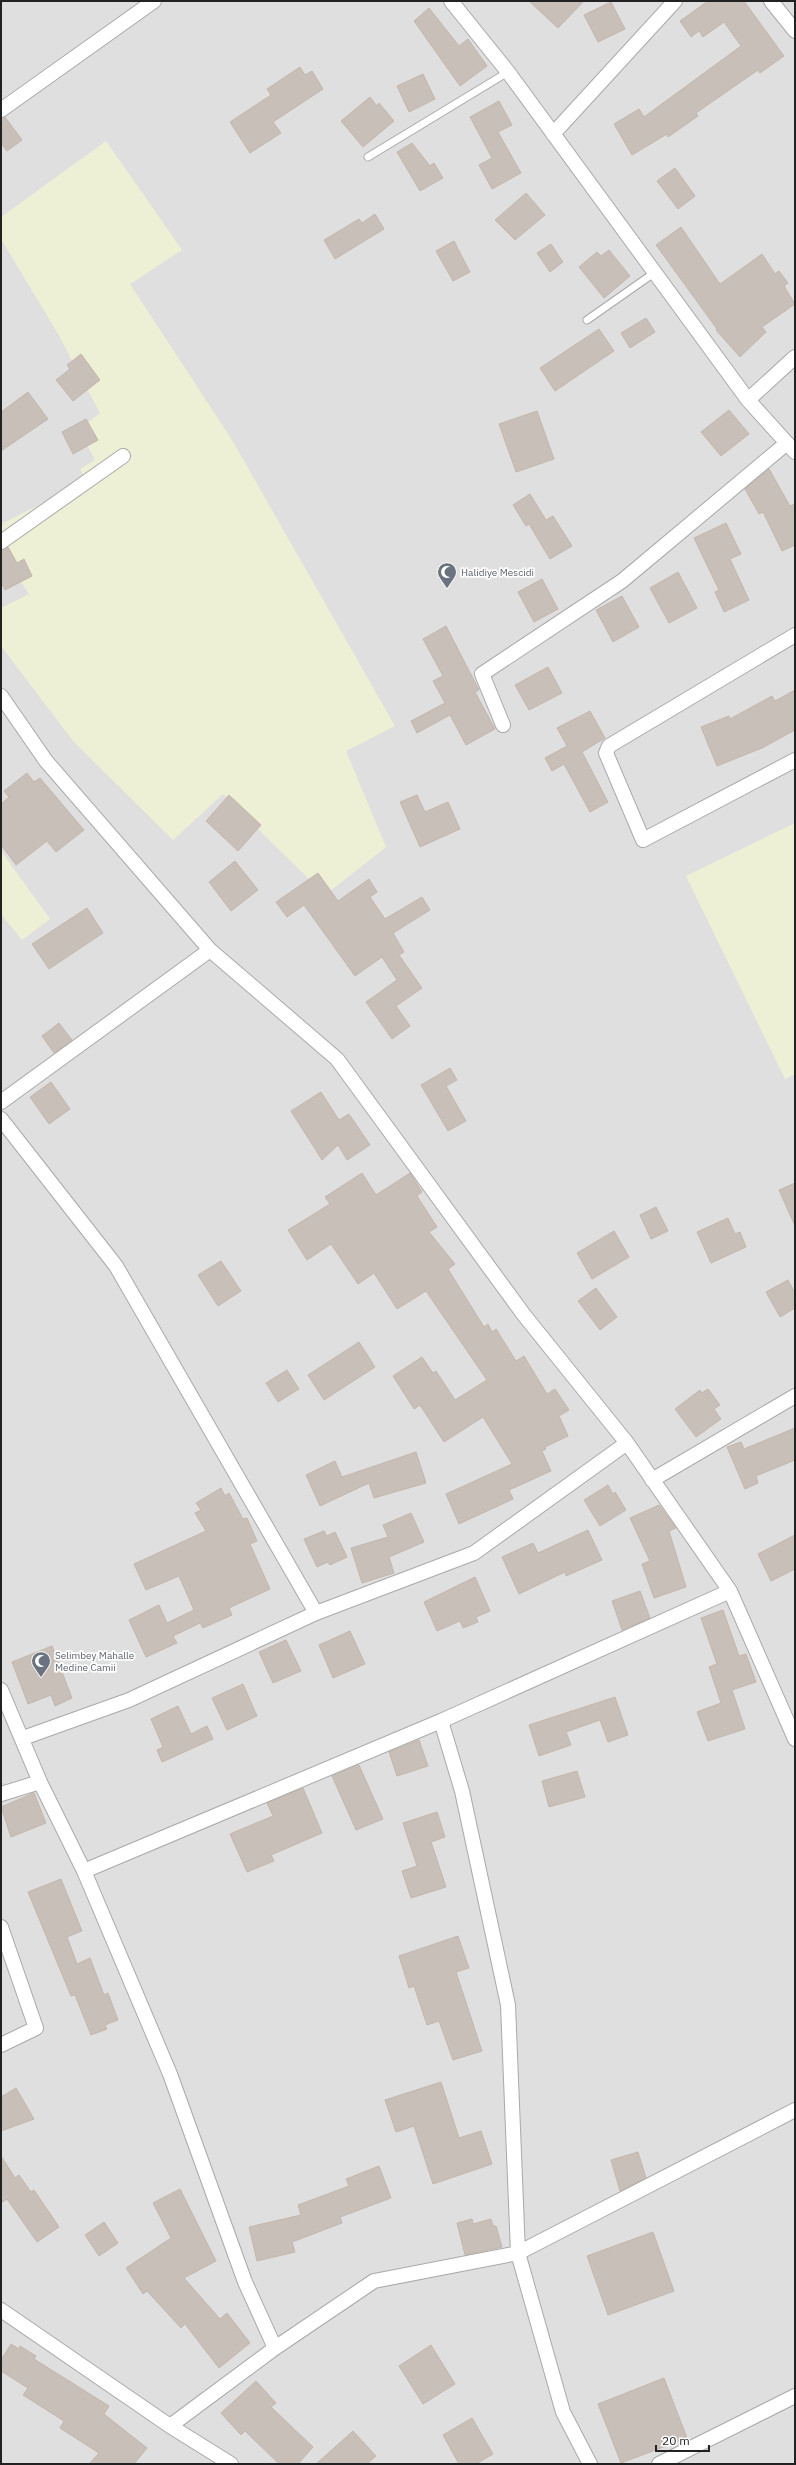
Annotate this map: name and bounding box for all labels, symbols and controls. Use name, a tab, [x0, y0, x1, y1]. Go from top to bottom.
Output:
mosque icon: Halidiye Mescidi	[436, 561, 458, 589]
place label: Halidiye Mescidi	[461, 566, 534, 579]
place label: Selimbey Mahalle Medine Camii	[55, 1649, 135, 1674]
mosque icon: Selimbey Mahalle Medine Camii	[30, 1650, 52, 1678]
scale bar	[656, 2427, 709, 2453]
text: 20 m	[662, 2433, 690, 2448]

